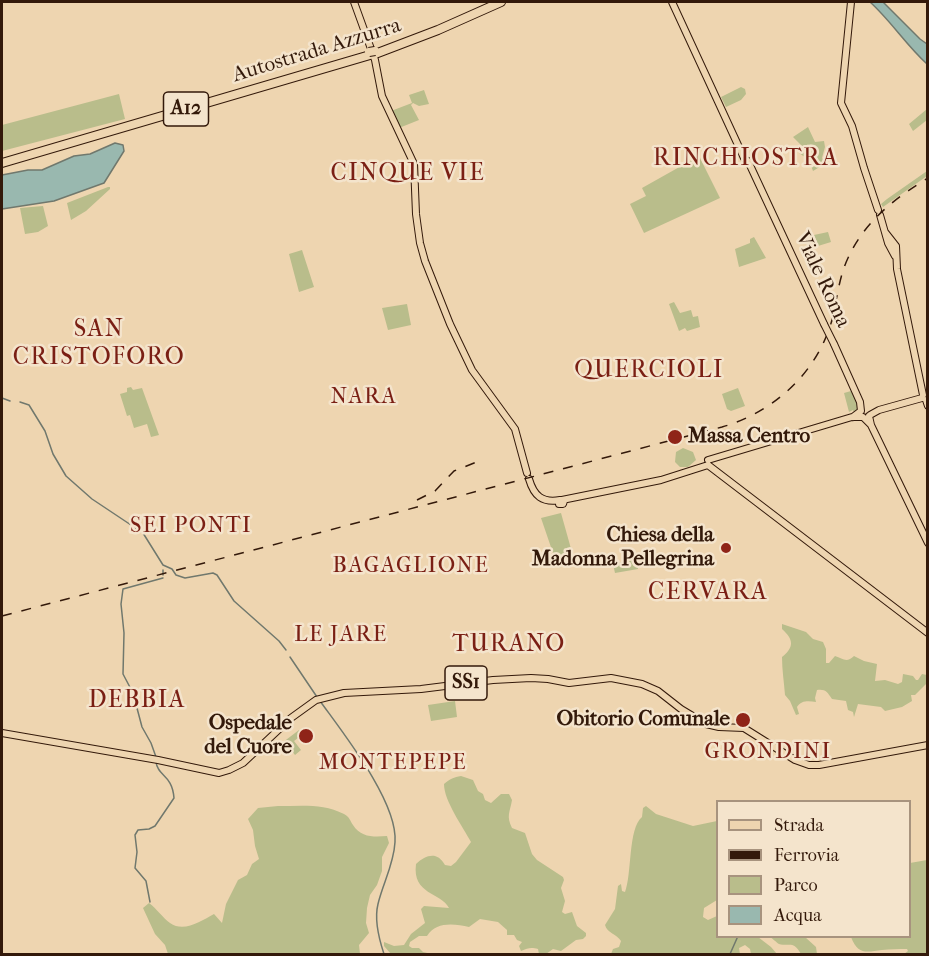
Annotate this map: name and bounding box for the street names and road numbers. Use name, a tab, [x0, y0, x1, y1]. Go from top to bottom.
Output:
street label: Autostrada Azzurra	[230, 13, 404, 89]
road number: A12	[164, 92, 208, 126]
street label: Viale Roma	[789, 228, 855, 332]
road number: SS1	[445, 666, 487, 700]

